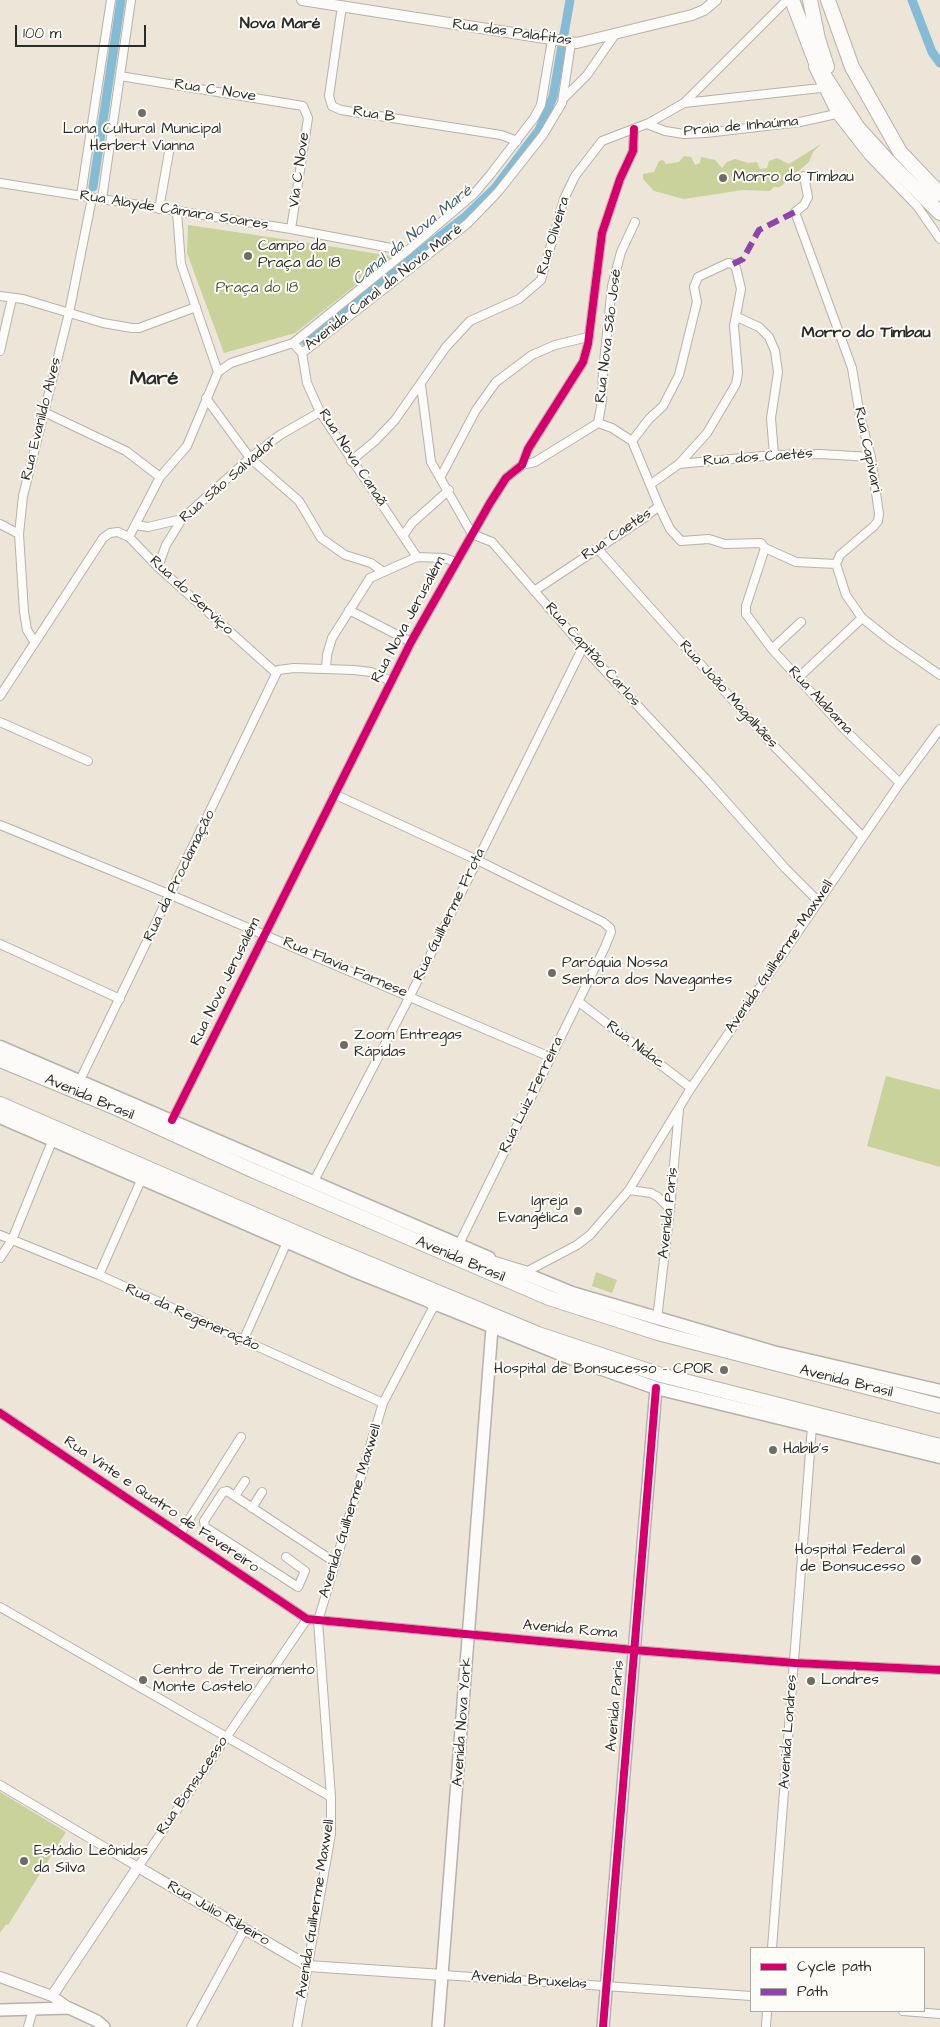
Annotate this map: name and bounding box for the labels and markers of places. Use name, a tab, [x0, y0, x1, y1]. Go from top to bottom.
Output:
marker: Lona Cultural Municipal Herbert Vianna	[136, 107, 148, 119]
place label: Lona Cultural Municipal Herbert Vianna	[63, 121, 221, 156]
place label: Morro do Timbau	[733, 169, 854, 187]
marker: Morro do Timbau	[717, 172, 729, 184]
place label: Campo da Praça do 18	[258, 238, 340, 273]
marker: Campo da Praça do 18	[242, 250, 254, 262]
place label: Paróquia Nossa Senhora dos Navegantes	[562, 955, 732, 990]
marker: Paróquia Nossa Senhora dos Navegantes	[546, 967, 558, 979]
place label: Zoom Entregas Rápidas	[354, 1027, 462, 1062]
marker: Zoom Entregas Rápidas	[338, 1039, 350, 1051]
place label: Igreja Evangélica	[499, 1193, 568, 1228]
marker: Igreja Evangélica	[572, 1205, 584, 1217]
place label: Hospital de Bonsucesso - CPOR	[494, 1361, 714, 1379]
marker: Hospital de Bonsucesso - CPOR	[718, 1364, 730, 1376]
place label: Habib's	[783, 1441, 829, 1459]
marker: Habib's	[767, 1444, 779, 1456]
place label: Hospital Federal de Bonsucesso	[795, 1542, 905, 1577]
marker: Hospital Federal de Bonsucesso	[909, 1553, 923, 1567]
place label: Centro de Treinamento Monte Castelo	[153, 1662, 315, 1697]
place label: Londres	[821, 1672, 879, 1690]
marker: Centro de Treinamento Monte Castelo	[137, 1674, 149, 1686]
marker: Londres	[805, 1675, 817, 1687]
place label: Estádio Leônidas da Silva	[34, 1843, 148, 1878]
marker: Estádio Leônidas da Silva	[18, 1855, 30, 1867]

